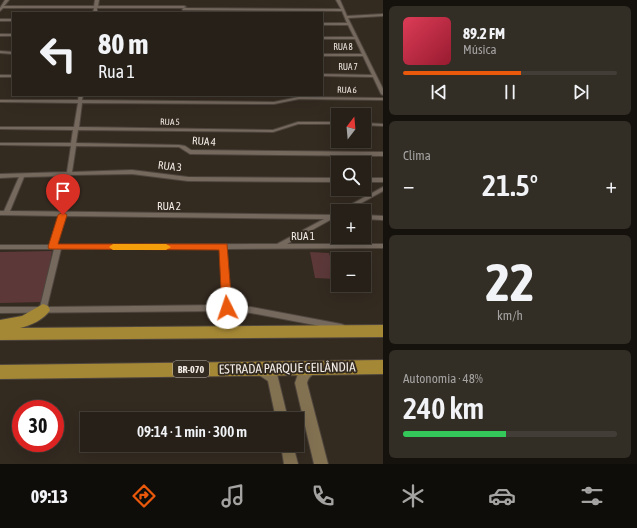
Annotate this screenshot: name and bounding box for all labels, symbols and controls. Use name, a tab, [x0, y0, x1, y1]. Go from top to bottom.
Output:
text: 89.2 FM	[463, 25, 505, 42]
icon: left	[32, 28, 84, 80]
text: 80 m	[98, 28, 148, 60]
street label: RUA 8	[333, 42, 353, 52]
text: Música	[463, 42, 496, 57]
text: Rua 1	[98, 61, 135, 82]
street label: RUA 7	[338, 62, 358, 72]
icon: previous	[428, 81, 450, 103]
icon: pause	[499, 81, 521, 103]
icon: next	[570, 81, 592, 103]
street label: RUA 6	[337, 85, 357, 95]
north arrow	[331, 108, 371, 148]
map controls	[331, 108, 371, 292]
street label: RUA 5	[160, 117, 180, 127]
street label: RUA 4	[192, 134, 216, 148]
text: Clima	[403, 148, 431, 163]
button: search	[331, 156, 371, 196]
street label: RUA 3	[157, 159, 183, 173]
text: 21.5°	[482, 168, 538, 202]
text: −	[403, 172, 414, 198]
text: +	[606, 172, 617, 198]
pin	[46, 174, 80, 215]
icon: arrive	[52, 180, 74, 202]
street label: RUA 2	[157, 200, 181, 212]
button: +	[331, 204, 371, 244]
street label: RUA 1	[291, 230, 315, 242]
button: −	[331, 252, 371, 292]
text: 22	[486, 252, 534, 312]
position arrow	[206, 287, 248, 329]
text: km/h	[497, 308, 523, 323]
street label: ESTRADA PARQUE CEILÂNDIA	[218, 359, 356, 377]
road number: BR-070	[173, 361, 209, 377]
text: Autonomia · 48%	[403, 371, 483, 386]
text: 240 km	[403, 391, 484, 425]
speed limit sign: 30	[12, 400, 64, 452]
text: 09:14 · 1 min · 300 m	[137, 423, 247, 440]
icon: directions	[130, 482, 158, 510]
icon: music	[219, 482, 247, 510]
icon: phone	[309, 482, 337, 510]
icon: climate	[399, 482, 427, 510]
icon: car	[488, 482, 516, 510]
icon: filters	[578, 482, 606, 510]
text: 09:13	[31, 486, 68, 507]

